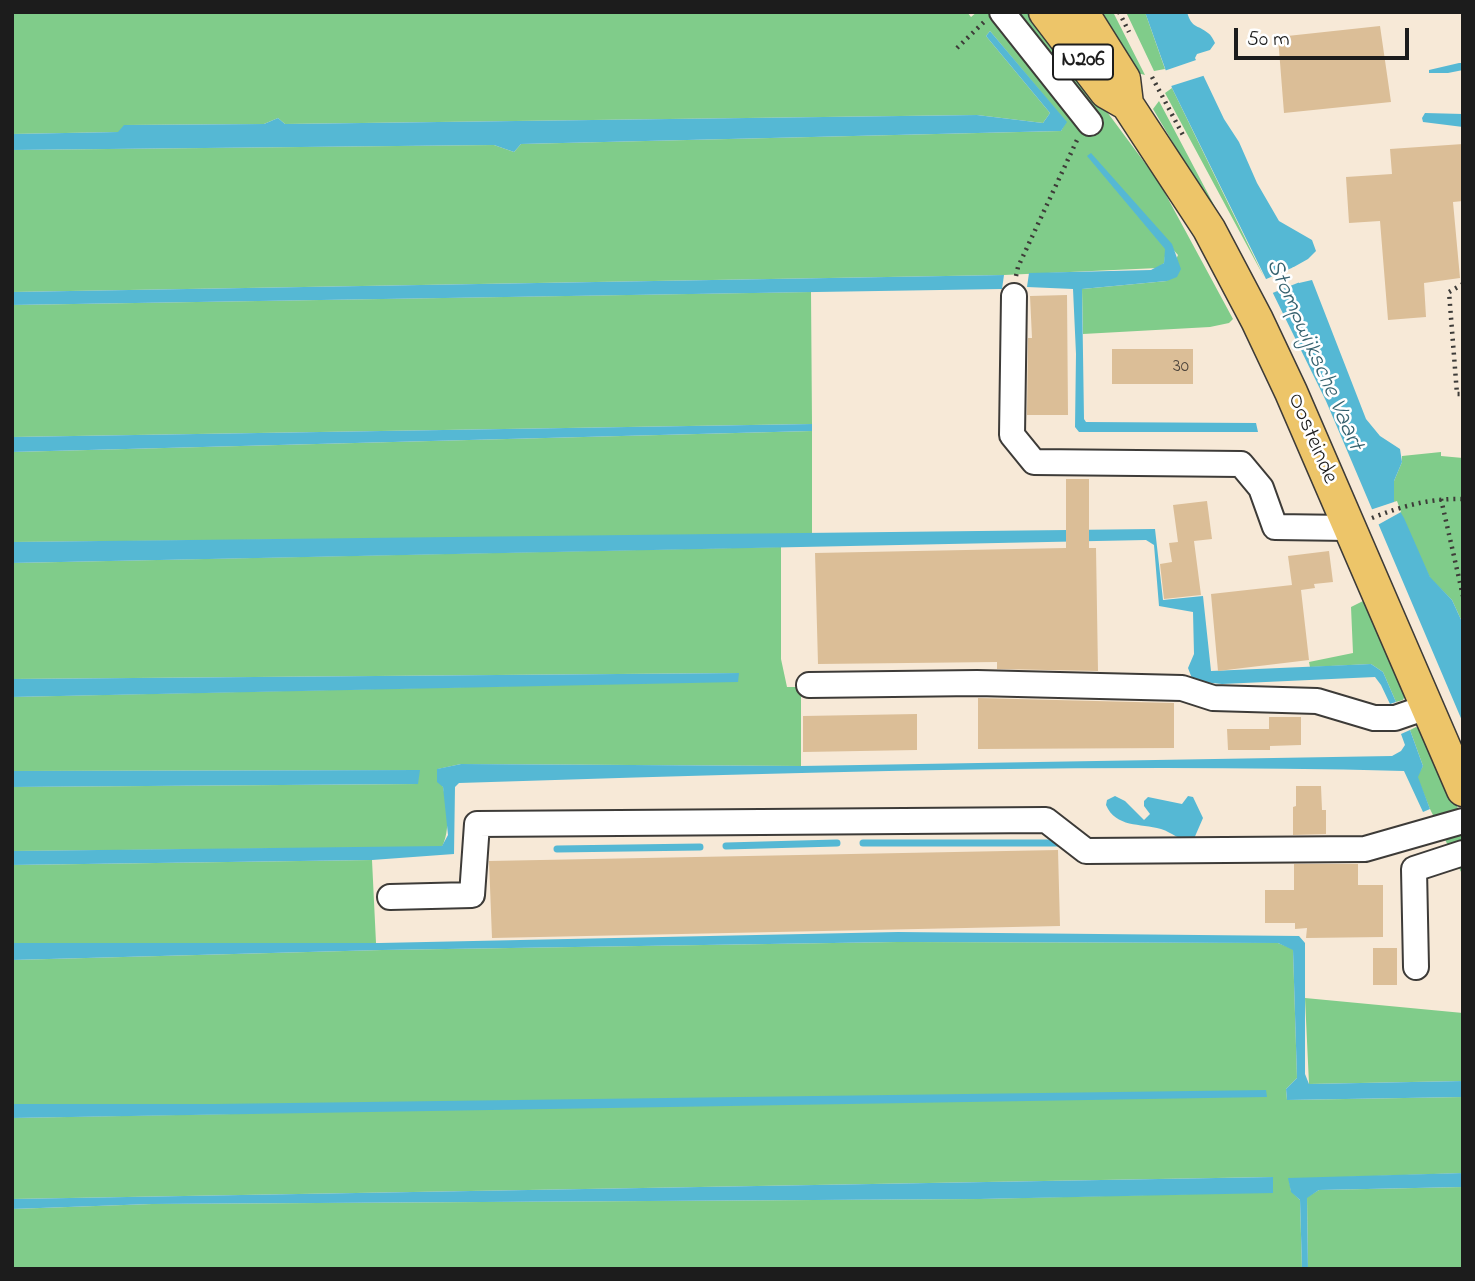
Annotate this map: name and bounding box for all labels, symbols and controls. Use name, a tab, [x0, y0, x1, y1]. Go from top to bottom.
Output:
scale bar	[1237, 14, 1412, 58]
text: 50 m	[1247, 25, 1290, 55]
road number: N206	[1053, 44, 1113, 80]
water label: Stompwijksche Vaart	[1258, 255, 1368, 455]
house number: 30	[1173, 357, 1189, 379]
street label: Oosteinde	[1280, 390, 1342, 488]

